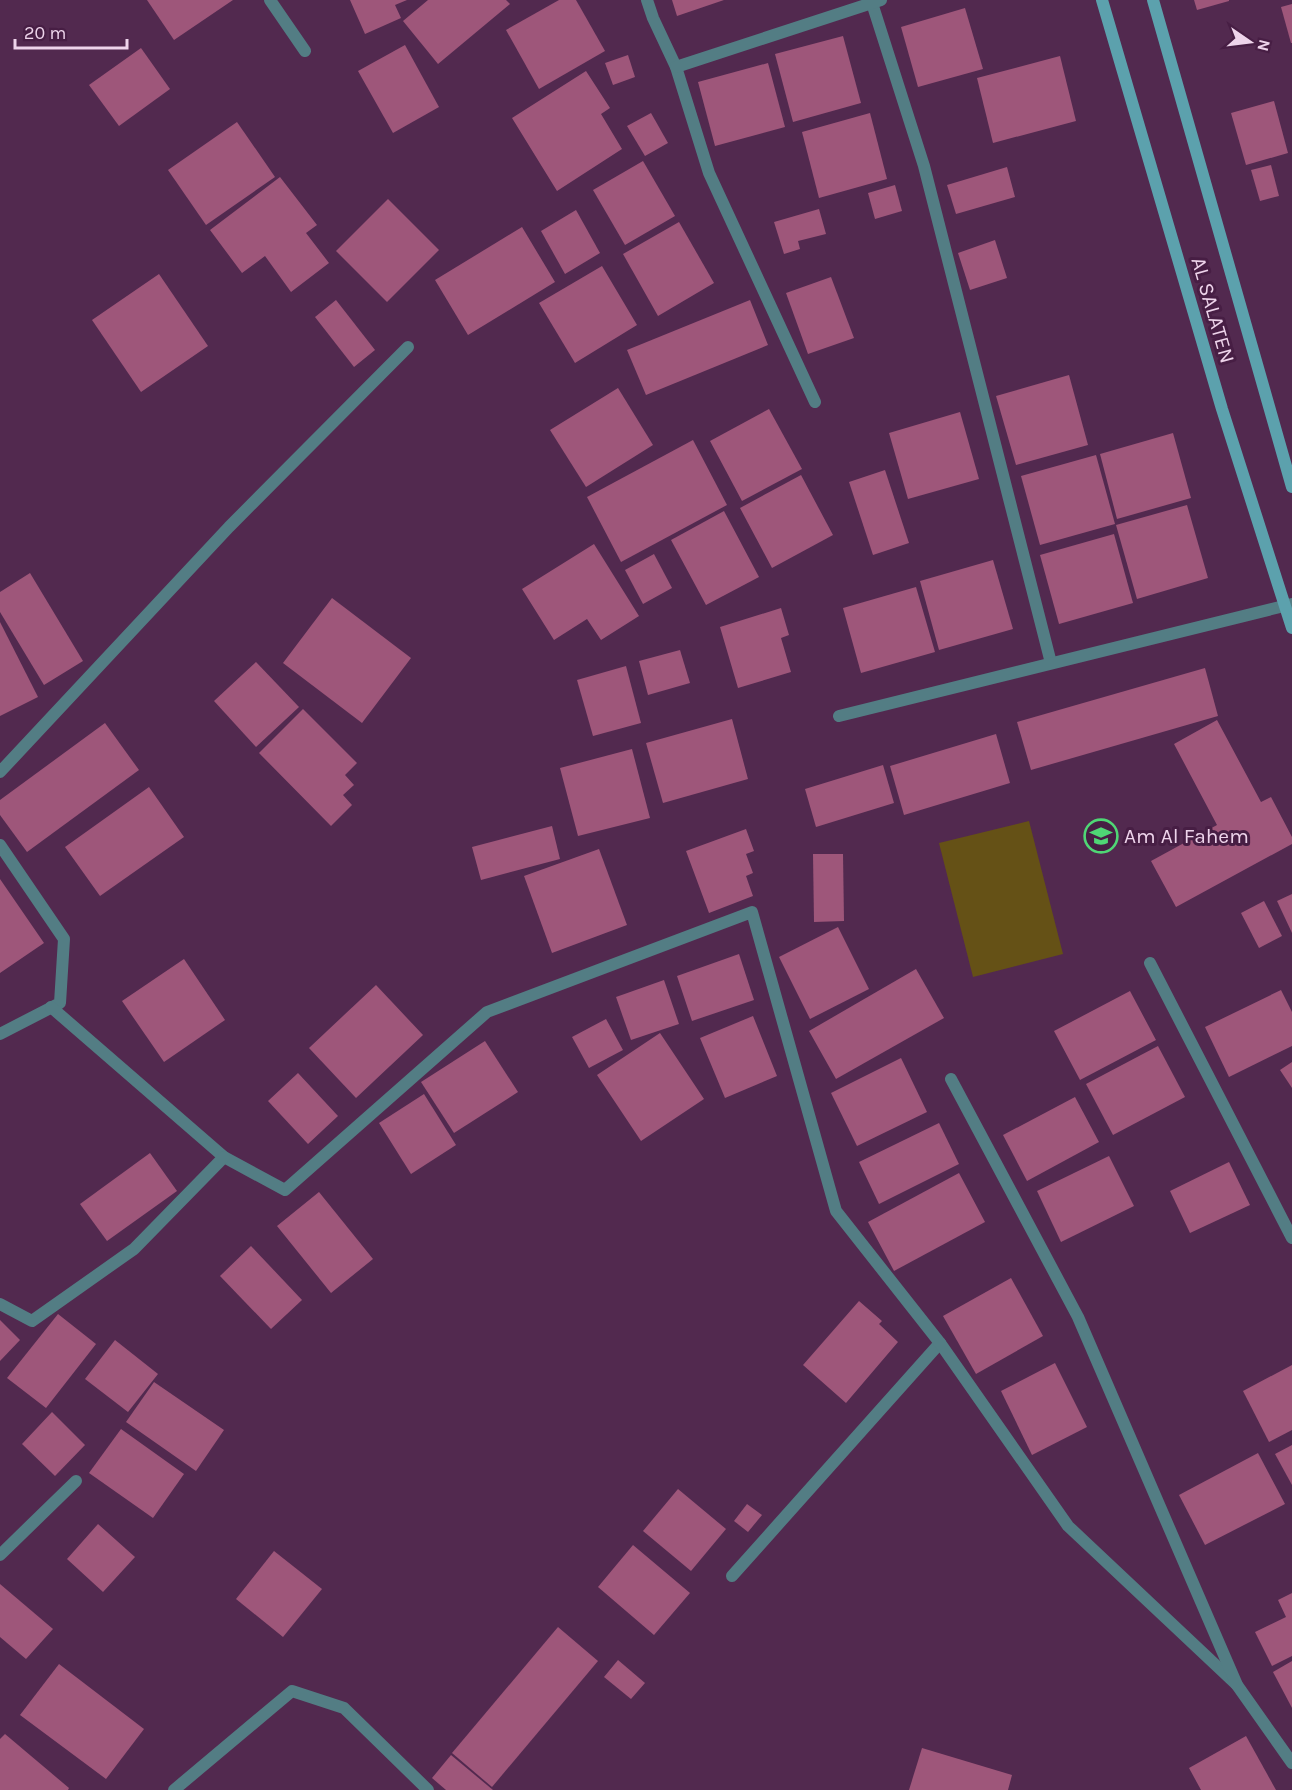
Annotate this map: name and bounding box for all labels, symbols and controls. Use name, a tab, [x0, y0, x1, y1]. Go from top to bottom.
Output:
scale bar	[15, 12, 128, 50]
north arrow	[1220, 12, 1280, 72]
text: 20 m	[24, 22, 66, 44]
text: N	[1253, 38, 1275, 53]
street label: AL SALATEN	[1186, 254, 1240, 366]
school or university icon: Am Al Fahem	[1083, 818, 1119, 854]
place label: Am Al Fahem	[1124, 824, 1249, 848]

